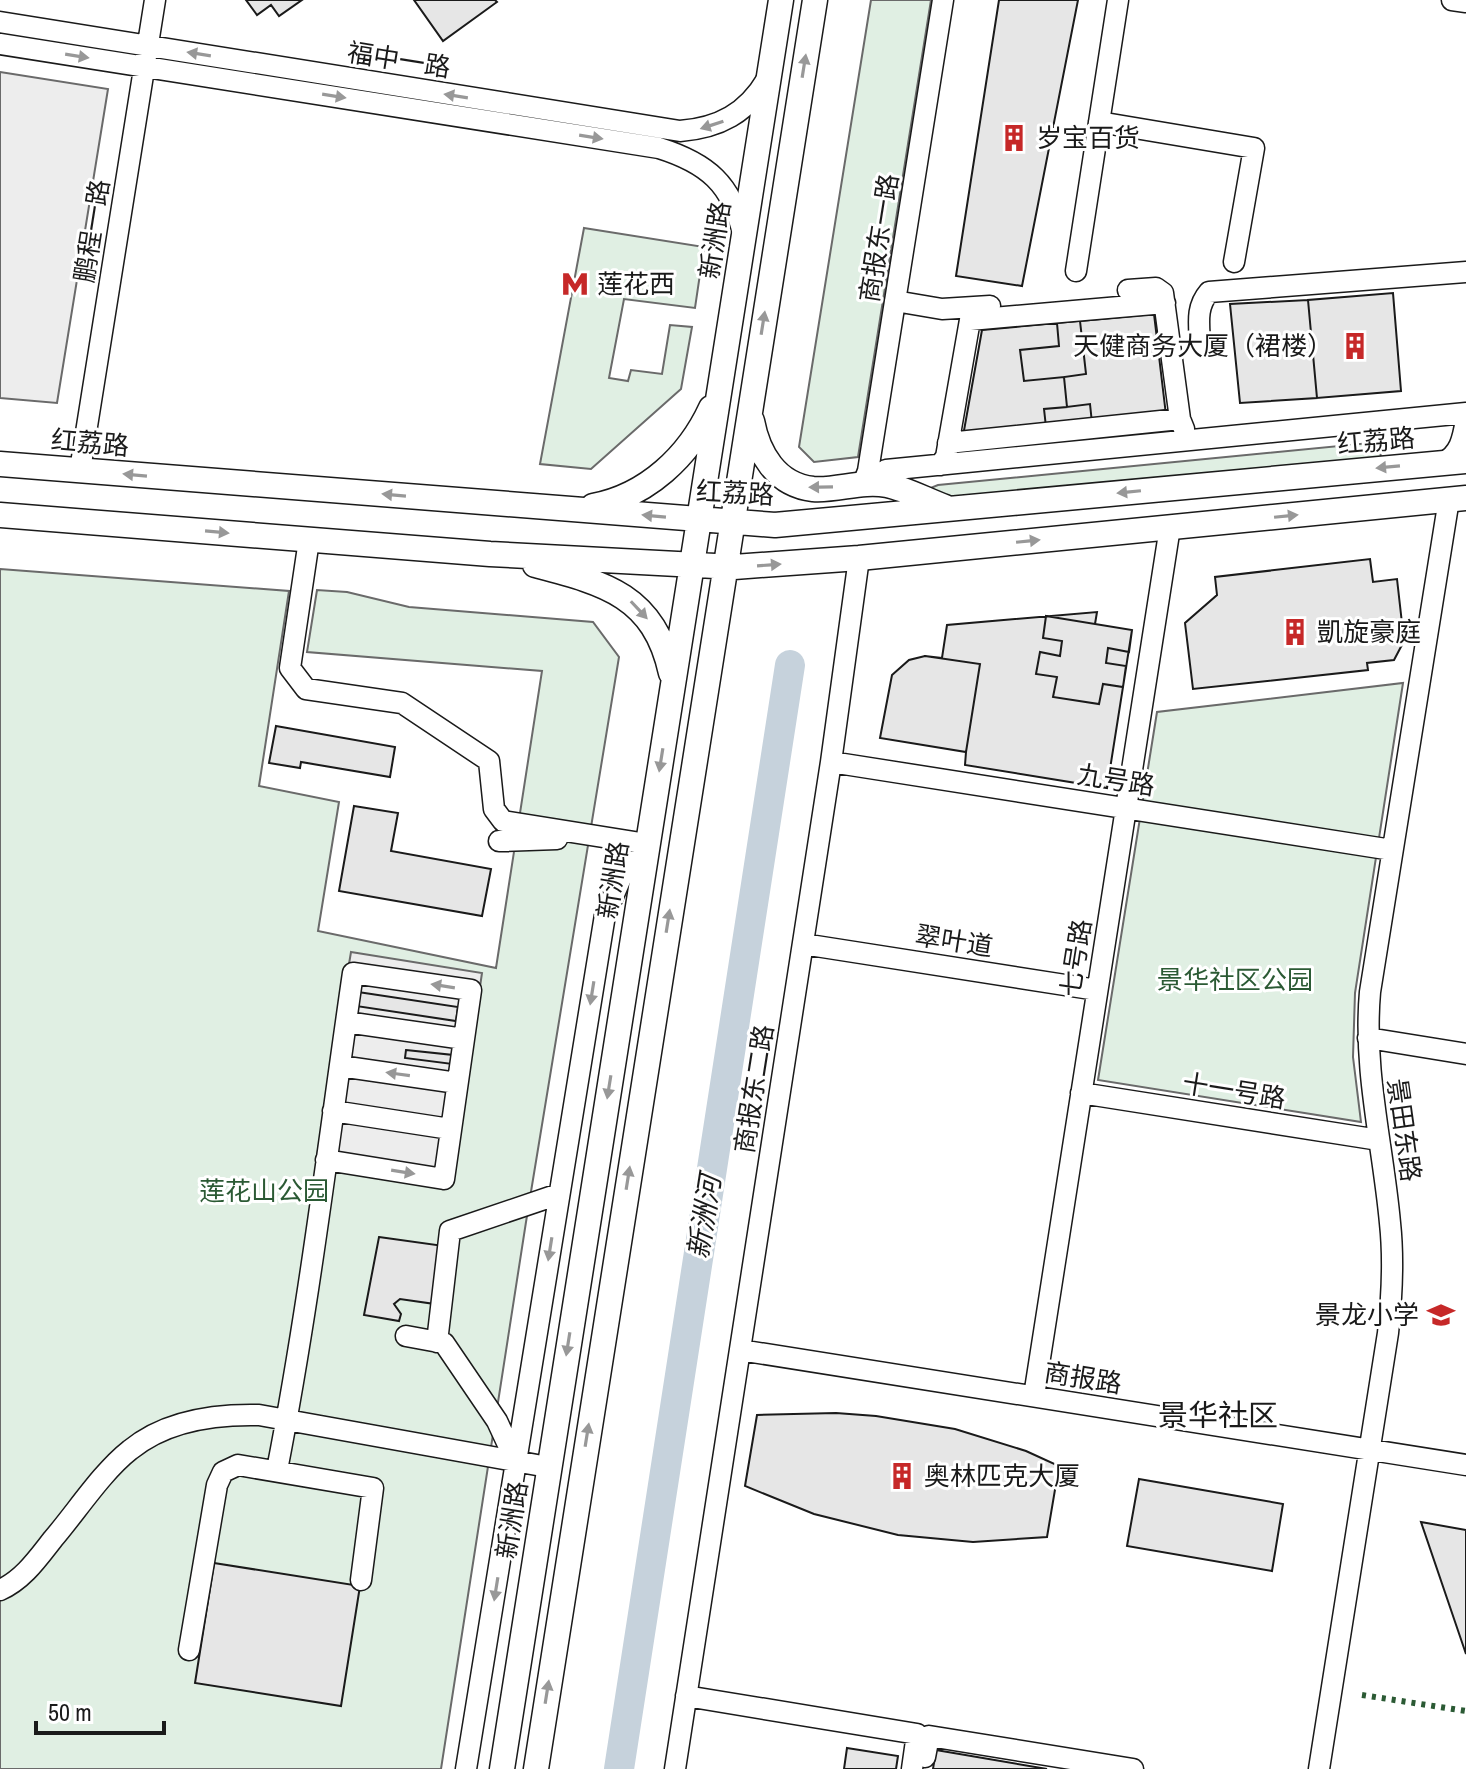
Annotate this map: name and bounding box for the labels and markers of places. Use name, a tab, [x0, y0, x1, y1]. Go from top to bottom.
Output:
place label: 岁宝百货	[1036, 120, 1140, 155]
building icon: 岁宝百货	[999, 123, 1029, 153]
place label: 莲花西	[597, 266, 675, 301]
metro station icon: 莲花西	[560, 269, 590, 299]
place label: 天健商务大厦（裙楼）	[1073, 328, 1333, 363]
building icon: 天健商务大厦（裙楼）	[1340, 331, 1370, 361]
place label: 凱旋豪庭	[1317, 614, 1421, 649]
building icon: 凱旋豪庭	[1280, 617, 1310, 647]
place label: 景龙小学	[1315, 1297, 1419, 1332]
school or university icon: 景龙小学	[1426, 1300, 1456, 1330]
place label: 奥林匹克大厦	[924, 1458, 1080, 1493]
building icon: 奥林匹克大厦	[887, 1461, 917, 1491]

